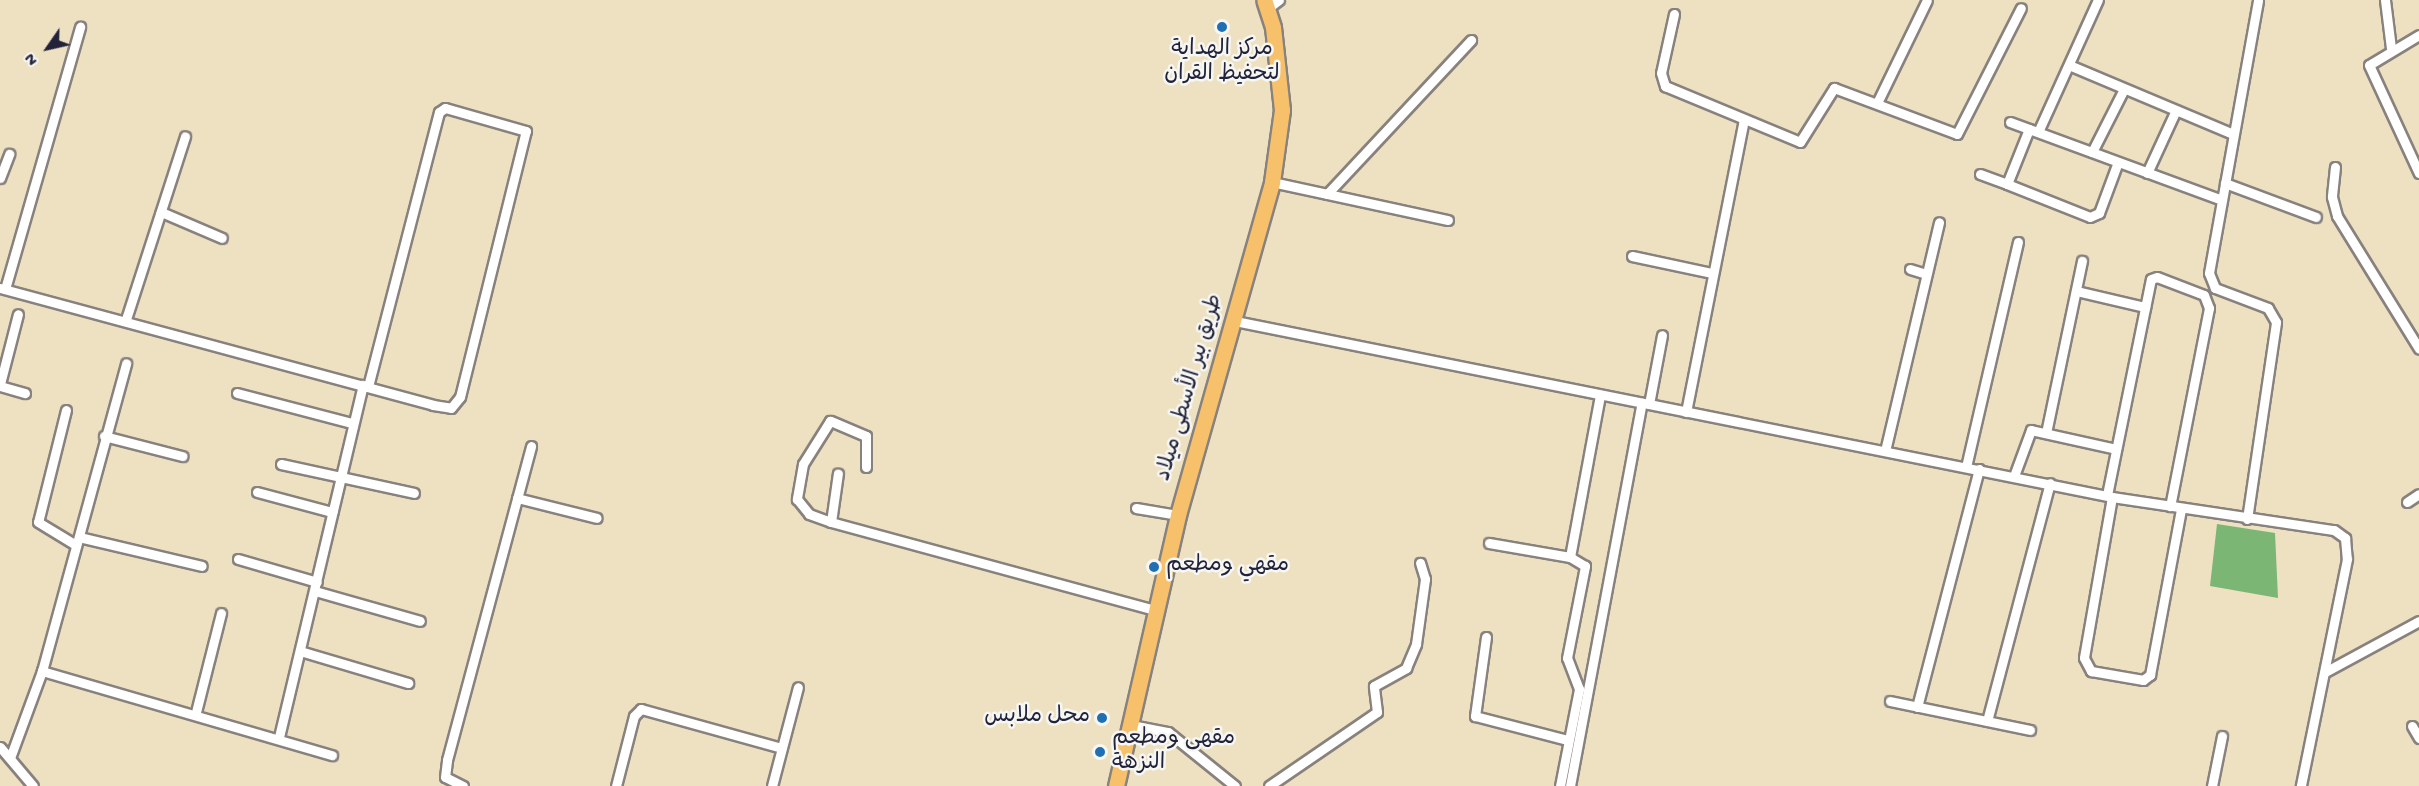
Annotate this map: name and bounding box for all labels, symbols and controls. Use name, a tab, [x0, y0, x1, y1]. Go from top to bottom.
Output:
north arrow	[18, 18, 78, 78]
marker: مركز الهداية لتحفيظ القران	[1215, 20, 1229, 34]
place label: مركز الهداية لتحفيظ القران	[1164, 37, 1280, 88]
text: N	[22, 49, 43, 68]
street label: طريق بير الأسطى ميلاد	[1152, 292, 1230, 484]
place label: مقهي ومطعم	[1166, 554, 1289, 580]
marker: مقهي ومطعم	[1147, 560, 1161, 574]
place label: محل ملابس	[984, 705, 1090, 731]
marker: محل ملابس	[1095, 711, 1109, 725]
place label: مقهى ومطعم النزهة	[1112, 726, 1235, 778]
marker: مقهى ومطعم النزهة	[1093, 745, 1107, 759]

